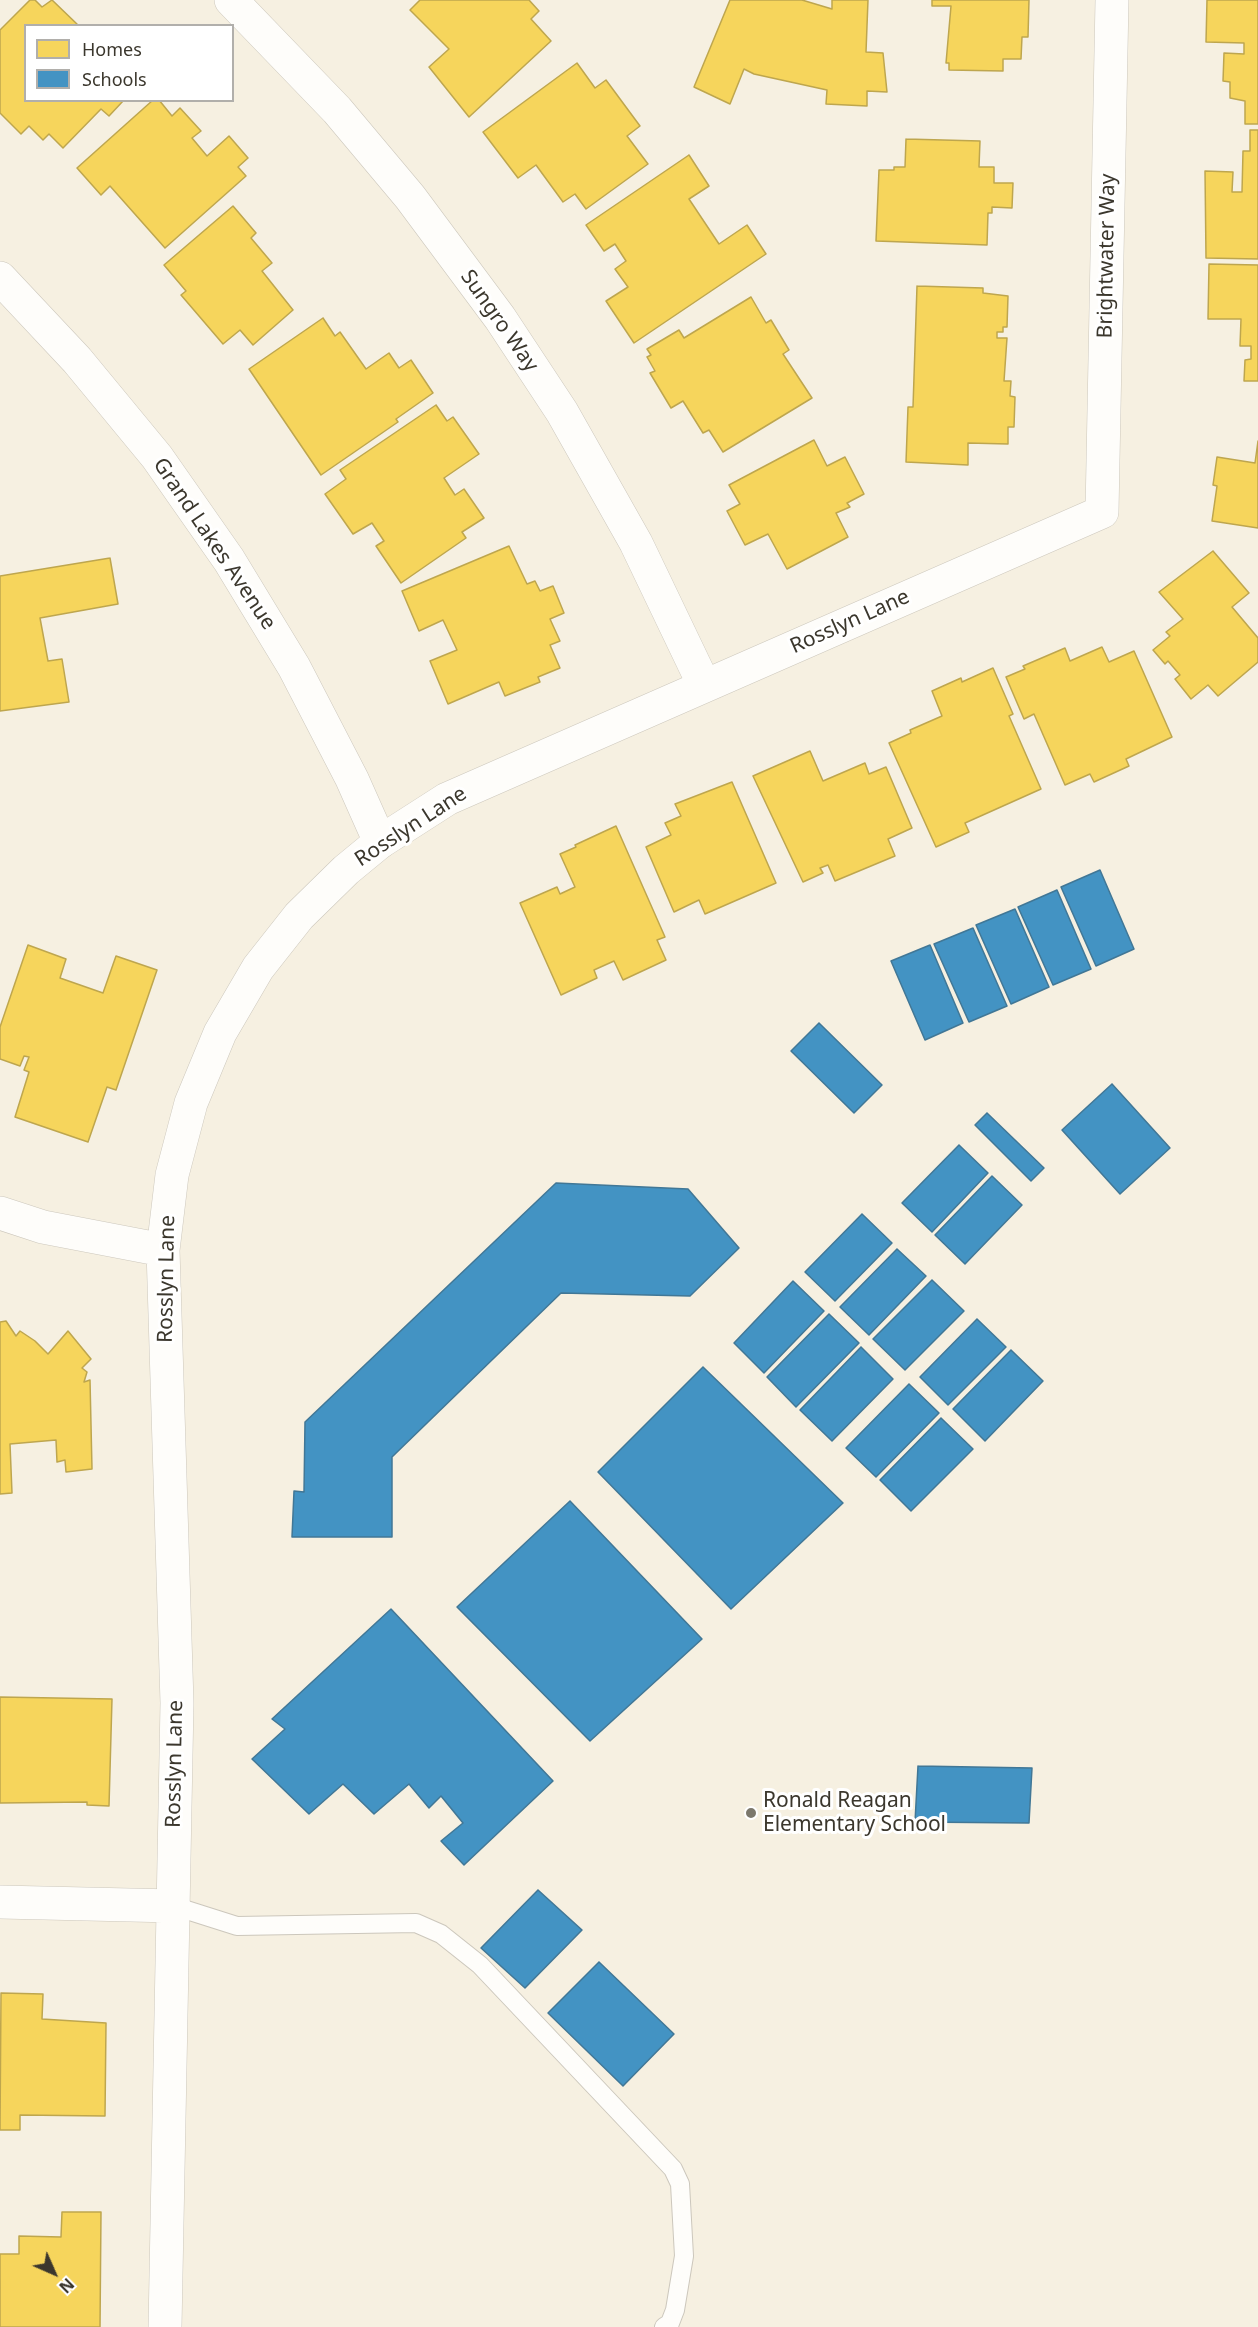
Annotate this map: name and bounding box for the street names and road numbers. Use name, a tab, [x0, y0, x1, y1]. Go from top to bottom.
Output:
street label: Brightwater Way	[1093, 173, 1121, 339]
street label: Sungro Way	[455, 265, 543, 377]
street label: Grand Lakes Avenue	[147, 453, 281, 635]
street label: Rosslyn Lane	[786, 584, 914, 660]
street label: Rosslyn Lane	[350, 782, 472, 872]
street label: Rosslyn Lane	[153, 1215, 181, 1343]
street label: Rosslyn Lane	[161, 1700, 189, 1828]

